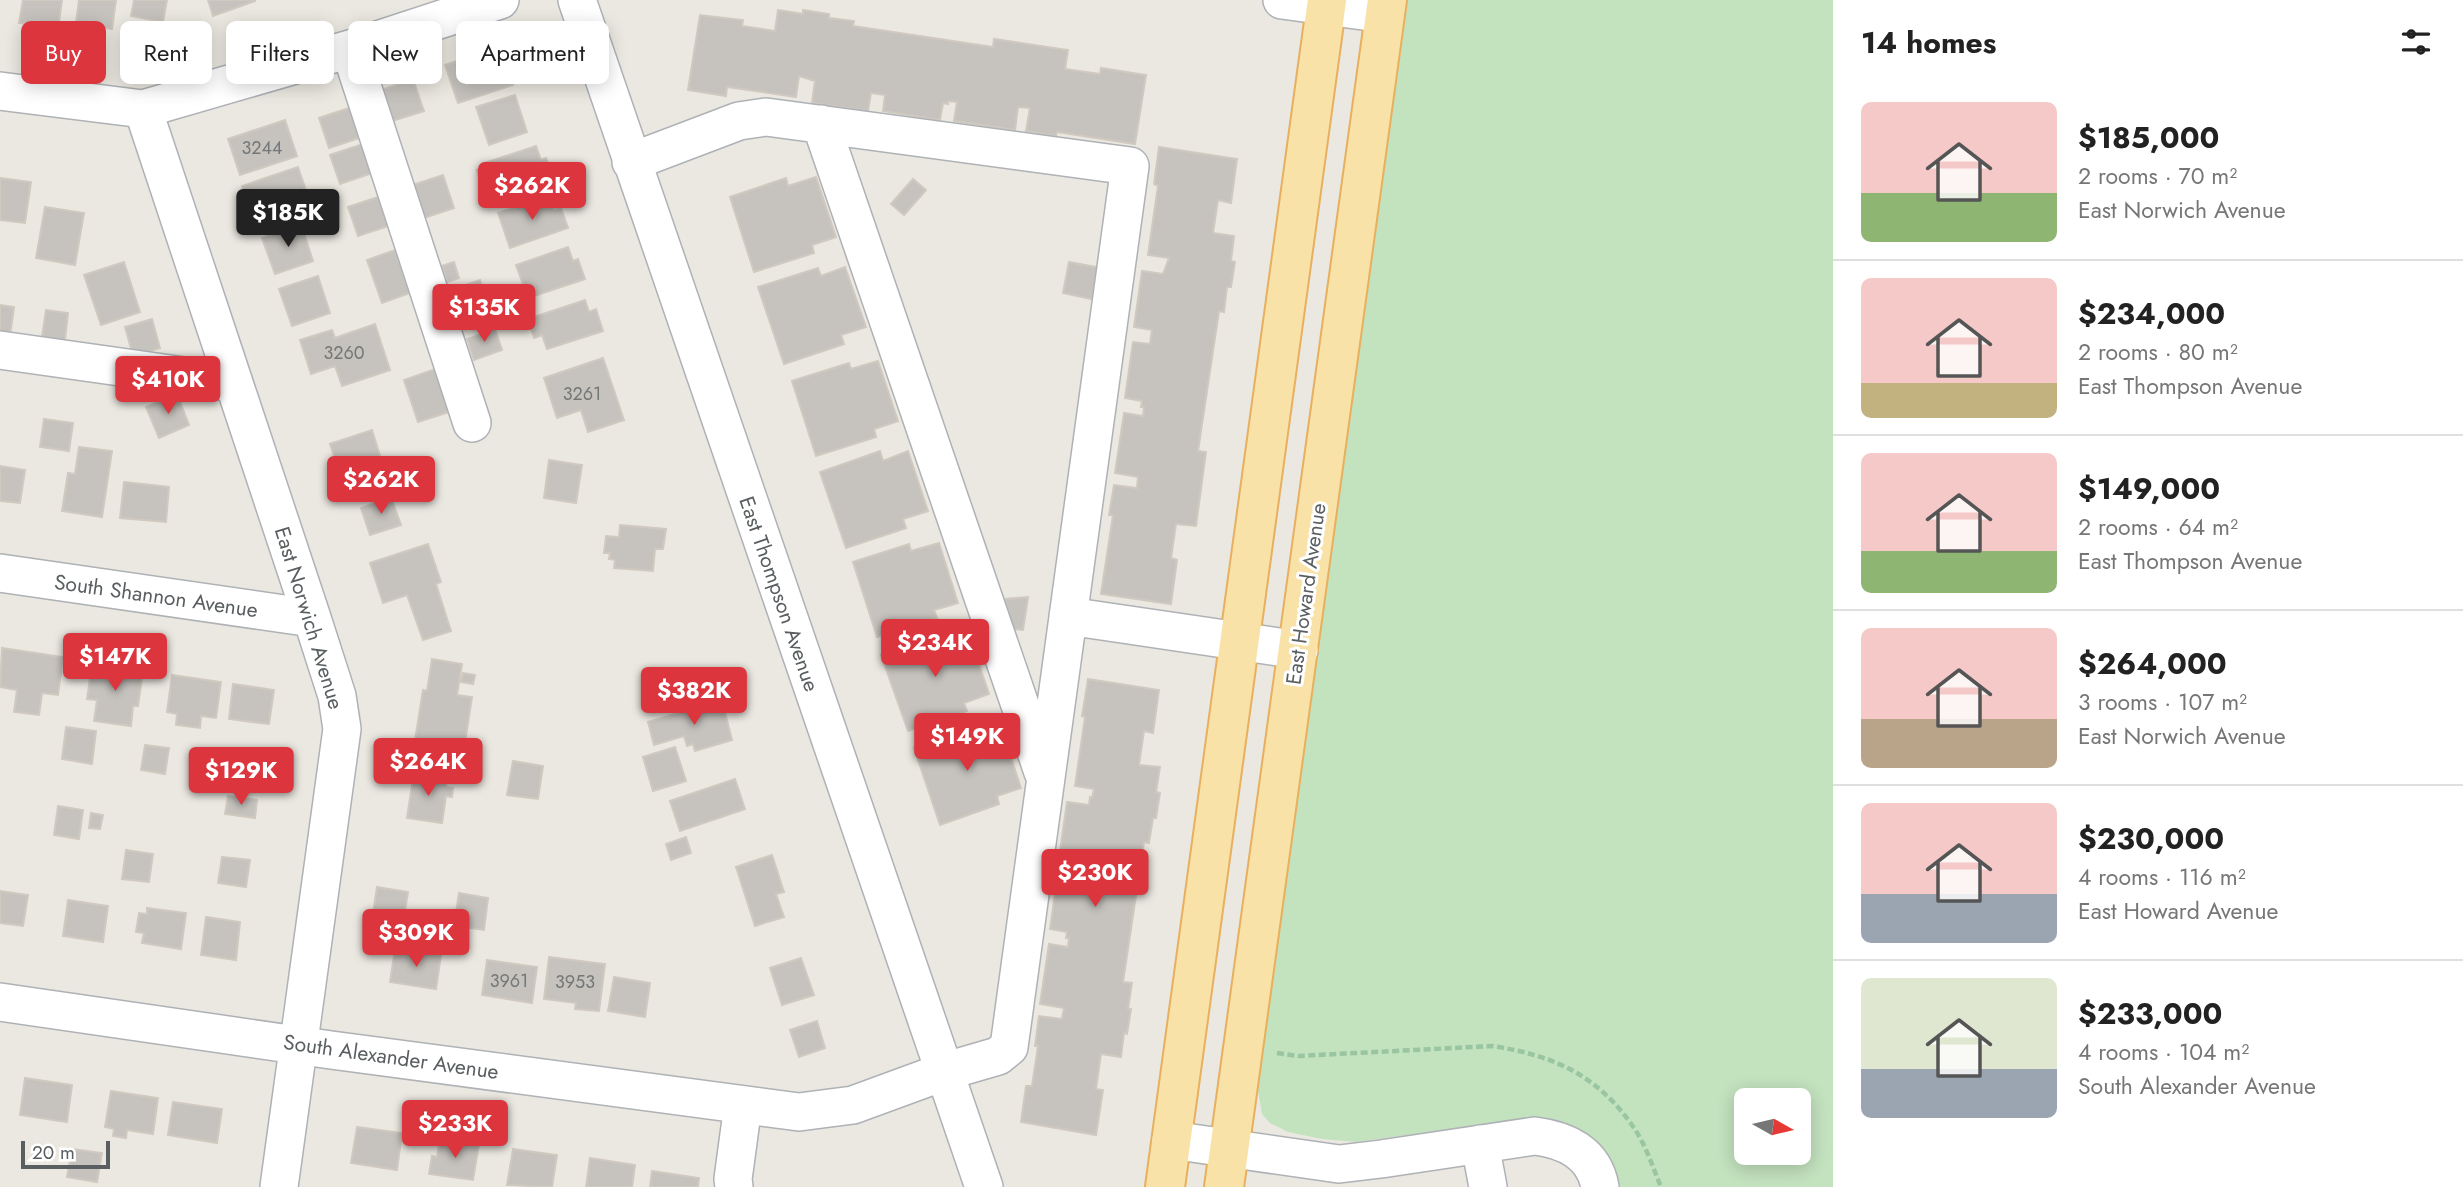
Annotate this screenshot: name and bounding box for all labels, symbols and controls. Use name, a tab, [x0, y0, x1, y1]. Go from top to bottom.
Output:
chip: Buy	[21, 21, 106, 84]
chip: Rent	[120, 21, 212, 84]
chip: Filters	[226, 21, 334, 84]
chip: New	[348, 21, 442, 84]
chip: Apartment	[456, 21, 609, 84]
text: 14 homes	[1861, 21, 1996, 64]
icon: filters	[2397, 23, 2435, 61]
text: $185,000	[2078, 116, 2219, 159]
icon: home	[1917, 130, 2001, 214]
house number: 3244	[241, 135, 283, 161]
text: 2 rooms · 70 m²	[2078, 159, 2237, 193]
pin: $262K	[483, 162, 581, 222]
text: $262K	[494, 168, 570, 202]
pin: $185K	[239, 190, 337, 249]
text: East Norwich Avenue	[2078, 193, 2286, 227]
text: $185K	[252, 195, 324, 229]
pin: $135K	[435, 284, 533, 344]
text: $135K	[448, 290, 520, 324]
text: $234,000	[2078, 292, 2225, 335]
icon: home	[1917, 306, 2001, 390]
text: 2 rooms · 80 m²	[2078, 335, 2238, 369]
house number: 3260	[323, 340, 365, 366]
pin: $410K	[119, 356, 217, 416]
text: $410K	[131, 362, 205, 396]
text: East Thompson Avenue	[2078, 369, 2302, 403]
house number: 3261	[563, 381, 601, 407]
pin: $262K	[332, 456, 430, 516]
text: $262K	[343, 462, 419, 496]
text: $149,000	[2078, 467, 2220, 510]
icon: home	[1917, 481, 2001, 565]
street label: East Thompson Avenue	[731, 492, 827, 696]
street label: East Howard Avenue	[1278, 501, 1334, 687]
text: 2 rooms · 64 m²	[2078, 510, 2238, 544]
street label: East Norwich Avenue	[267, 523, 351, 713]
text: East Thompson Avenue	[2078, 544, 2302, 578]
street label: South Shannon Avenue	[52, 567, 260, 625]
pin: $234K	[886, 620, 984, 679]
text: $234K	[897, 625, 973, 659]
pin: $147K	[66, 634, 164, 693]
text: $147K	[79, 639, 151, 673]
text: $264,000	[2078, 642, 2227, 685]
icon: home	[1917, 656, 2001, 740]
pin: $382K	[645, 668, 743, 727]
text: $382K	[657, 673, 731, 707]
text: 3 rooms · 107 m²	[2078, 685, 2247, 719]
pin: $149K	[918, 714, 1016, 773]
text: $149K	[930, 719, 1004, 753]
text: East Norwich Avenue	[2078, 719, 2286, 753]
pin: $264K	[379, 738, 477, 798]
text: $264K	[390, 744, 466, 778]
pin: $129K	[192, 748, 290, 807]
text: $129K	[205, 753, 277, 787]
text: $230,000	[2078, 817, 2224, 860]
icon: home	[1917, 831, 2001, 915]
pin: $230K	[1046, 850, 1144, 909]
text: $230K	[1058, 855, 1132, 889]
text: 4 rooms · 116 m²	[2078, 860, 2246, 894]
text: East Howard Avenue	[2078, 894, 2278, 928]
pin: $309K	[367, 909, 465, 969]
text: $309K	[378, 915, 454, 949]
house number: 3961	[490, 968, 528, 994]
house number: 3953	[555, 969, 595, 995]
text: $233,000	[2078, 992, 2222, 1035]
icon: home	[1917, 1006, 2001, 1090]
street label: South Alexander Avenue	[281, 1027, 501, 1087]
text: 4 rooms · 104 m²	[2078, 1035, 2249, 1069]
text: South Alexander Avenue	[2078, 1069, 2316, 1103]
north arrow	[1734, 1088, 1811, 1166]
map controls	[1734, 1088, 1811, 1165]
pin: $233K	[406, 1100, 504, 1160]
text: $233K	[418, 1106, 492, 1140]
scale bar	[21, 1138, 110, 1170]
text: 20 m	[32, 1139, 75, 1166]

